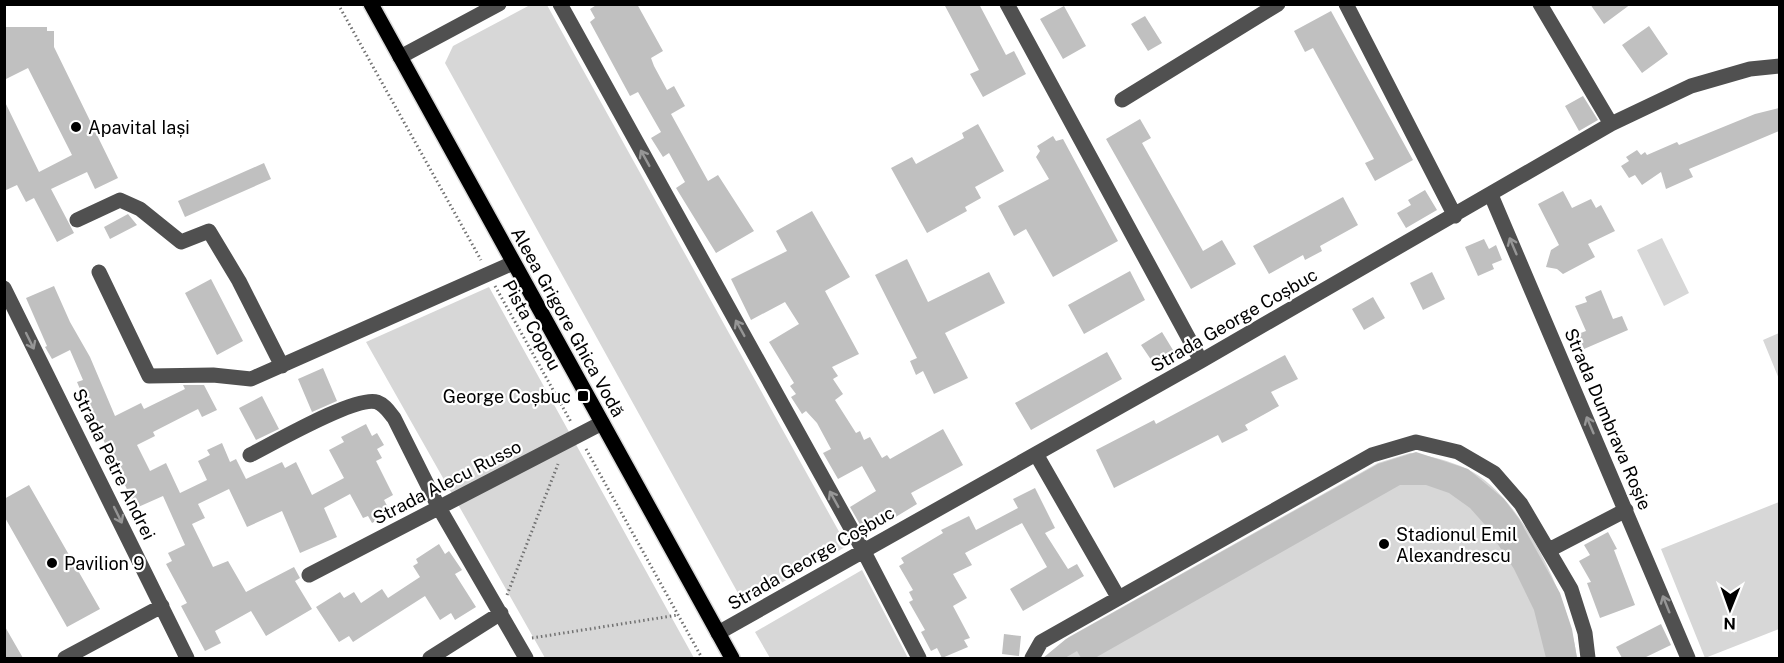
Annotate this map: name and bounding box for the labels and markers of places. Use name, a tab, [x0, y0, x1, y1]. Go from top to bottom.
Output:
place label: Apavital Iași	[88, 117, 190, 138]
marker: Apavital Iași	[69, 120, 83, 134]
place label: George Coșbuc	[443, 386, 571, 407]
marker: George Coșbuc	[576, 389, 590, 403]
place label: Stadionul Emil Alexandrescu	[1396, 524, 1517, 566]
marker: Stadionul Emil Alexandrescu	[1377, 537, 1391, 551]
place label: Pavilion 9	[64, 553, 145, 574]
marker: Pavilion 9	[45, 556, 59, 570]

